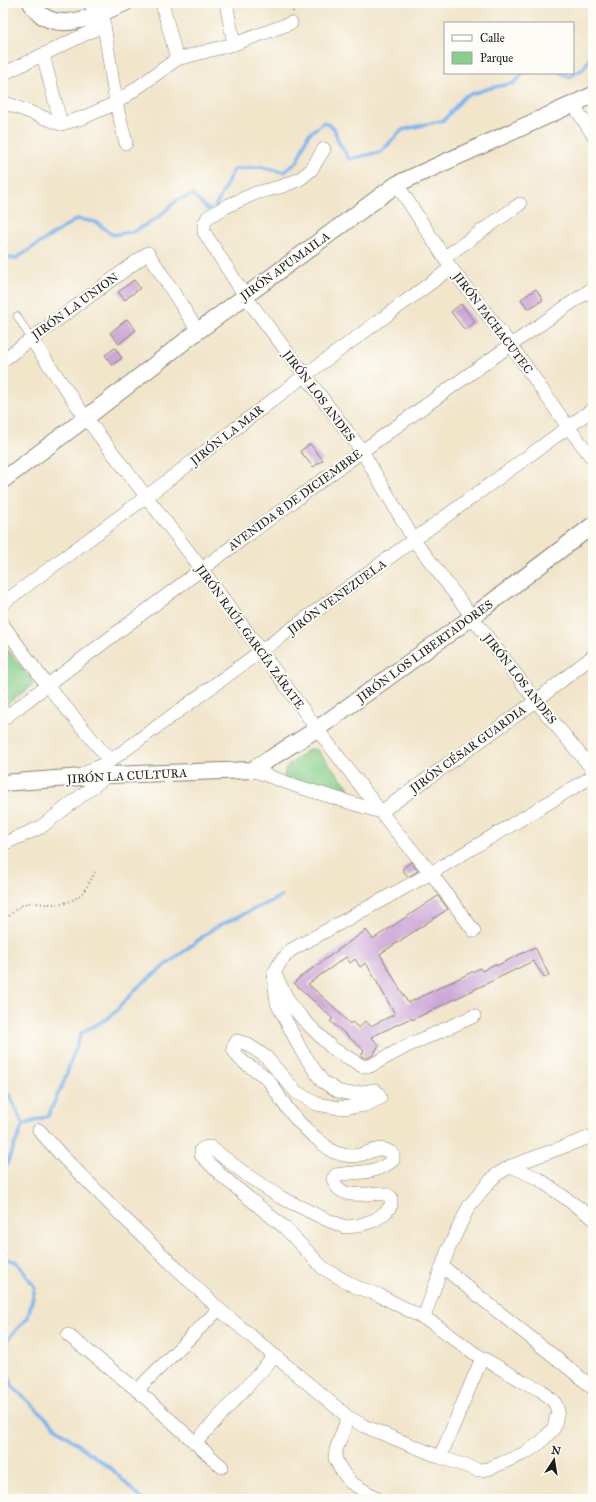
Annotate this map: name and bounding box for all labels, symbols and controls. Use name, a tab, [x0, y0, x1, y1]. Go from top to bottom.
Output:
legend	[444, 22, 574, 74]
text: Calle	[480, 31, 505, 45]
text: Parque	[480, 51, 513, 66]
street label: JIRÓN APUMAILA	[235, 227, 333, 305]
street label: JIRÓN PACHACUTEC	[448, 267, 537, 377]
street label: JIRÓN LA UNION	[26, 268, 122, 344]
street label: JIRÓN LOS ANDES	[278, 345, 359, 445]
street label: JIRÓN LA MAR	[185, 400, 267, 470]
street label: AVENIDA 8 DE DICIEMBRE	[224, 446, 365, 554]
street label: JIRÓN VENEZUELA	[282, 555, 390, 639]
street label: JIRÓN RAÚL GARCÍA ZÁRATE	[191, 559, 309, 713]
street label: JIRÓN LOS LIBERTADORES	[351, 595, 496, 707]
street label: JIRÓN LOS ANDES	[478, 628, 561, 728]
street label: JIRÓN CÉSAR GUARDIA	[405, 701, 529, 798]
street label: JIRÓN LA CULTURA	[64, 764, 187, 787]
north arrow	[534, 1440, 574, 1480]
text: N	[550, 1443, 563, 1458]

